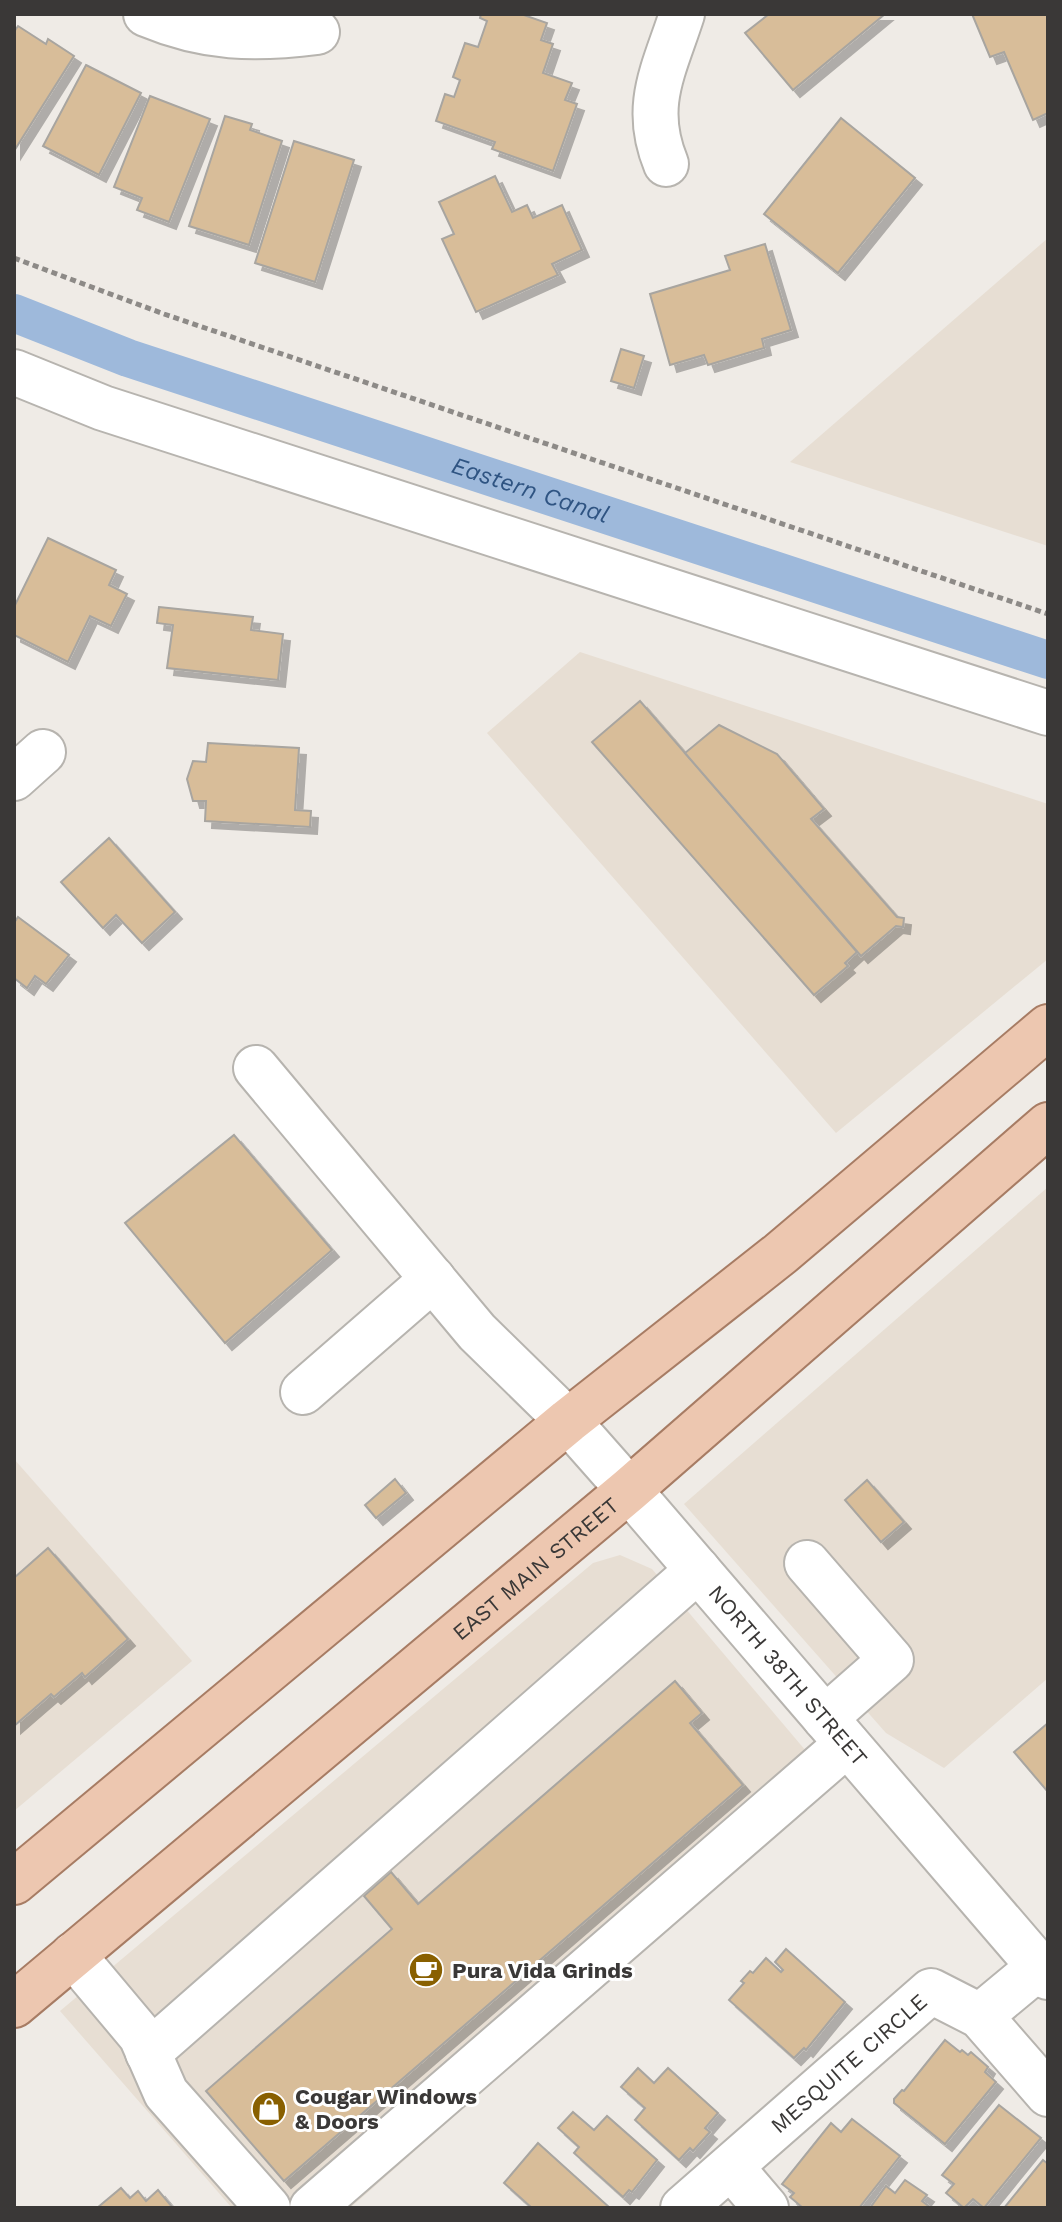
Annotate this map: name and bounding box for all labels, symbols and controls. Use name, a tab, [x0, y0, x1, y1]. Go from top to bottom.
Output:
water label: Eastern Canal	[448, 451, 613, 529]
street label: EAST MAIN STREET	[448, 1492, 624, 1645]
street label: NORTH 38TH STREET	[704, 1580, 872, 1771]
cafe icon: Pura Vida Grinds	[407, 1951, 445, 1989]
place label: Pura Vida Grinds	[452, 1958, 633, 1983]
street label: MESQUITE CIRCLE	[766, 1989, 932, 2138]
place label: Cougar Windows & Doors	[295, 2084, 477, 2134]
shop icon: Cougar Windows & Doors	[250, 2090, 288, 2128]

